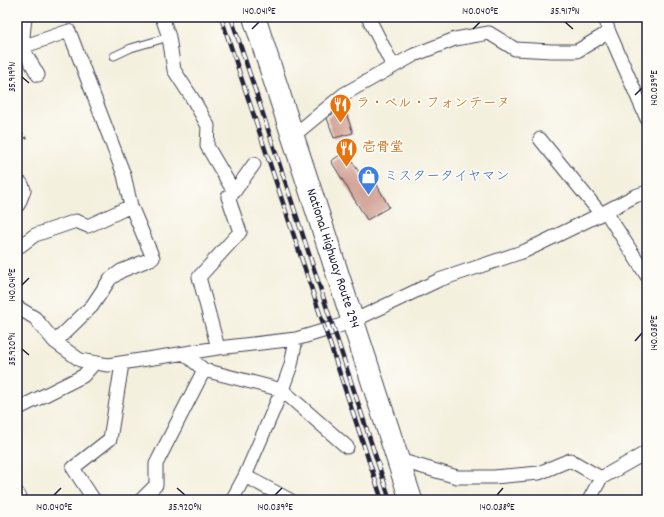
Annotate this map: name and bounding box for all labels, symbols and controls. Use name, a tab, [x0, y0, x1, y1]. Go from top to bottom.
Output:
text: 140.041°E	[243, 5, 276, 19]
text: 140.040°E	[462, 5, 499, 19]
text: 35.917°N	[550, 5, 580, 19]
text: 35.919°N	[6, 62, 20, 92]
text: 140.039°E	[648, 70, 662, 106]
restaurant icon: ラ・ベル・フォンテーヌ	[327, 91, 353, 124]
place label: ラ・ベル・フォンテーヌ	[356, 94, 510, 114]
restaurant icon: 壱骨堂	[333, 135, 359, 168]
place label: 壱骨堂	[362, 138, 404, 158]
shop icon: ミスタータイヤマン	[356, 164, 382, 197]
place label: ミスタータイヤマン	[384, 167, 509, 187]
street label: National Highway Route 294	[300, 186, 365, 331]
text: 140.041°E	[6, 268, 20, 302]
text: 140.038°E	[648, 315, 662, 351]
text: 35.920°N	[6, 332, 20, 366]
text: 140.040°E	[36, 501, 73, 515]
text: 35.920°N	[168, 501, 202, 515]
text: 140.039°E	[257, 501, 293, 515]
text: 140.038°E	[479, 501, 515, 515]

